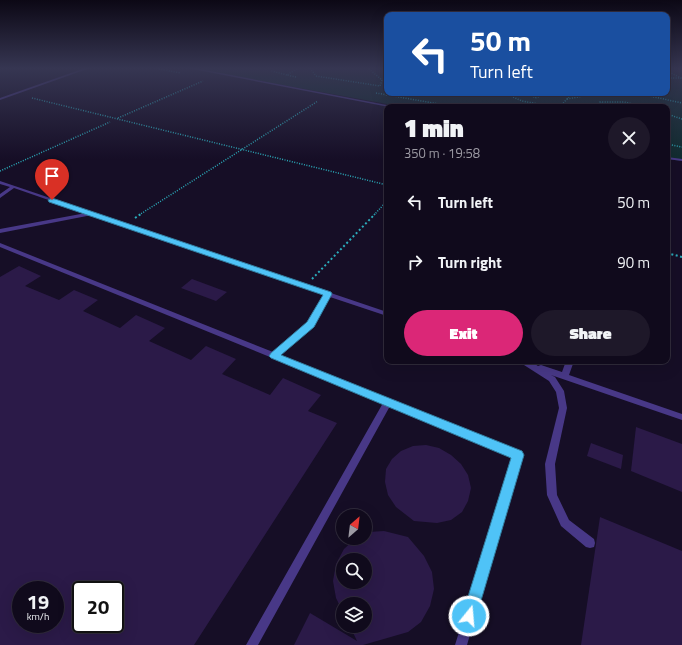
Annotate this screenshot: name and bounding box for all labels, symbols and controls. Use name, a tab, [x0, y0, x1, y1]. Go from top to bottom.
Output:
text: 50 m	[470, 19, 531, 62]
icon: left	[404, 28, 456, 80]
text: Turn left	[470, 58, 533, 85]
text: 1 min	[404, 110, 464, 146]
button: close	[608, 117, 650, 159]
text: 350 m · 19:58	[404, 143, 480, 163]
pin	[35, 159, 69, 200]
icon: arrive	[41, 165, 63, 187]
icon: left	[404, 191, 426, 213]
text: Turn left	[438, 191, 493, 214]
text: 50 m	[617, 191, 650, 214]
icon: right	[404, 251, 426, 273]
text: Turn right	[438, 251, 502, 274]
text: 90 m	[617, 251, 650, 274]
button: Exit	[404, 310, 523, 356]
button: Share	[531, 310, 650, 356]
north arrow	[336, 509, 372, 545]
map controls	[336, 509, 372, 633]
button: search	[336, 553, 372, 589]
speed limit sign: 20	[72, 581, 124, 633]
text: 19	[27, 586, 49, 617]
position arrow	[448, 595, 490, 637]
button: layers	[336, 597, 372, 633]
text: km/h	[27, 609, 49, 624]

